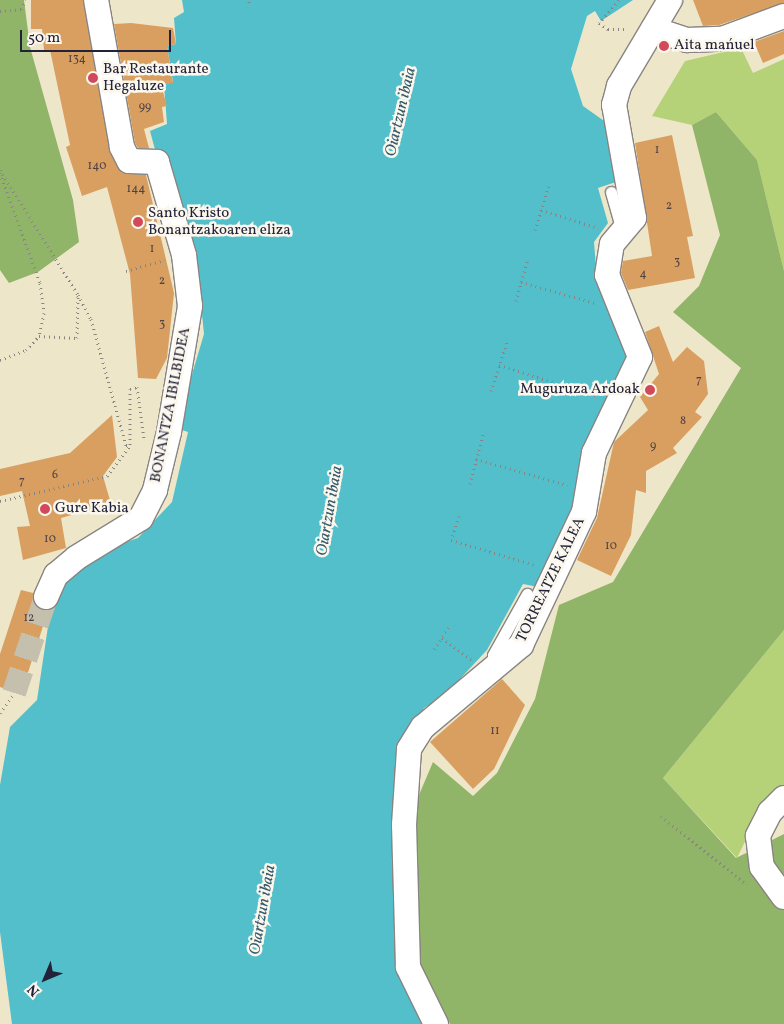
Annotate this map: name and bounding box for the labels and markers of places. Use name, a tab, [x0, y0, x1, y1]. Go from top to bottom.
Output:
place label: Aita mańuel	[674, 37, 755, 55]
marker: Aita mańuel	[658, 40, 670, 52]
place label: Bar Restaurante Hegaluze	[103, 60, 209, 95]
marker: Bar Restaurante Hegaluze	[87, 72, 99, 84]
place label: Santo Kristo Bonantzakoaren eliza	[148, 204, 291, 239]
marker: Santo Kristo Bonantzakoaren eliza	[132, 216, 144, 228]
place label: Muguruza Ardoak	[520, 381, 640, 399]
marker: Muguruza Ardoak	[644, 384, 656, 396]
place label: Gure Kabia	[55, 500, 129, 518]
marker: Gure Kabia	[39, 503, 51, 515]

